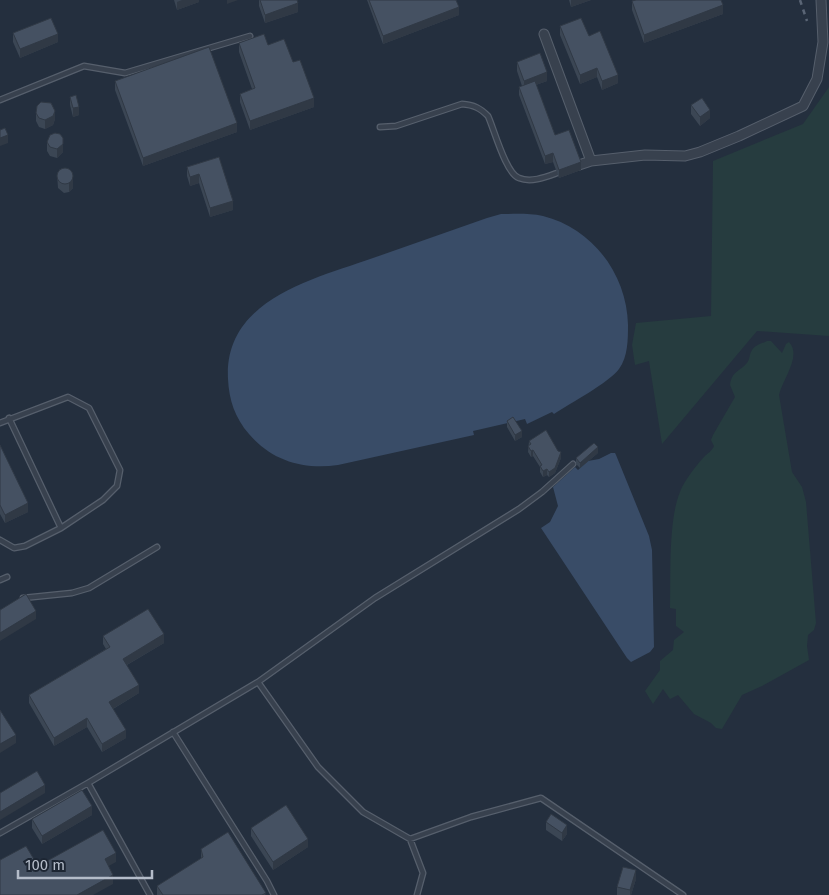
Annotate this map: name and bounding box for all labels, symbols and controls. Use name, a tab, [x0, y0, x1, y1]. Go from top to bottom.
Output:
scale bar	[18, 848, 151, 880]
text: 100 m	[25, 856, 65, 874]

